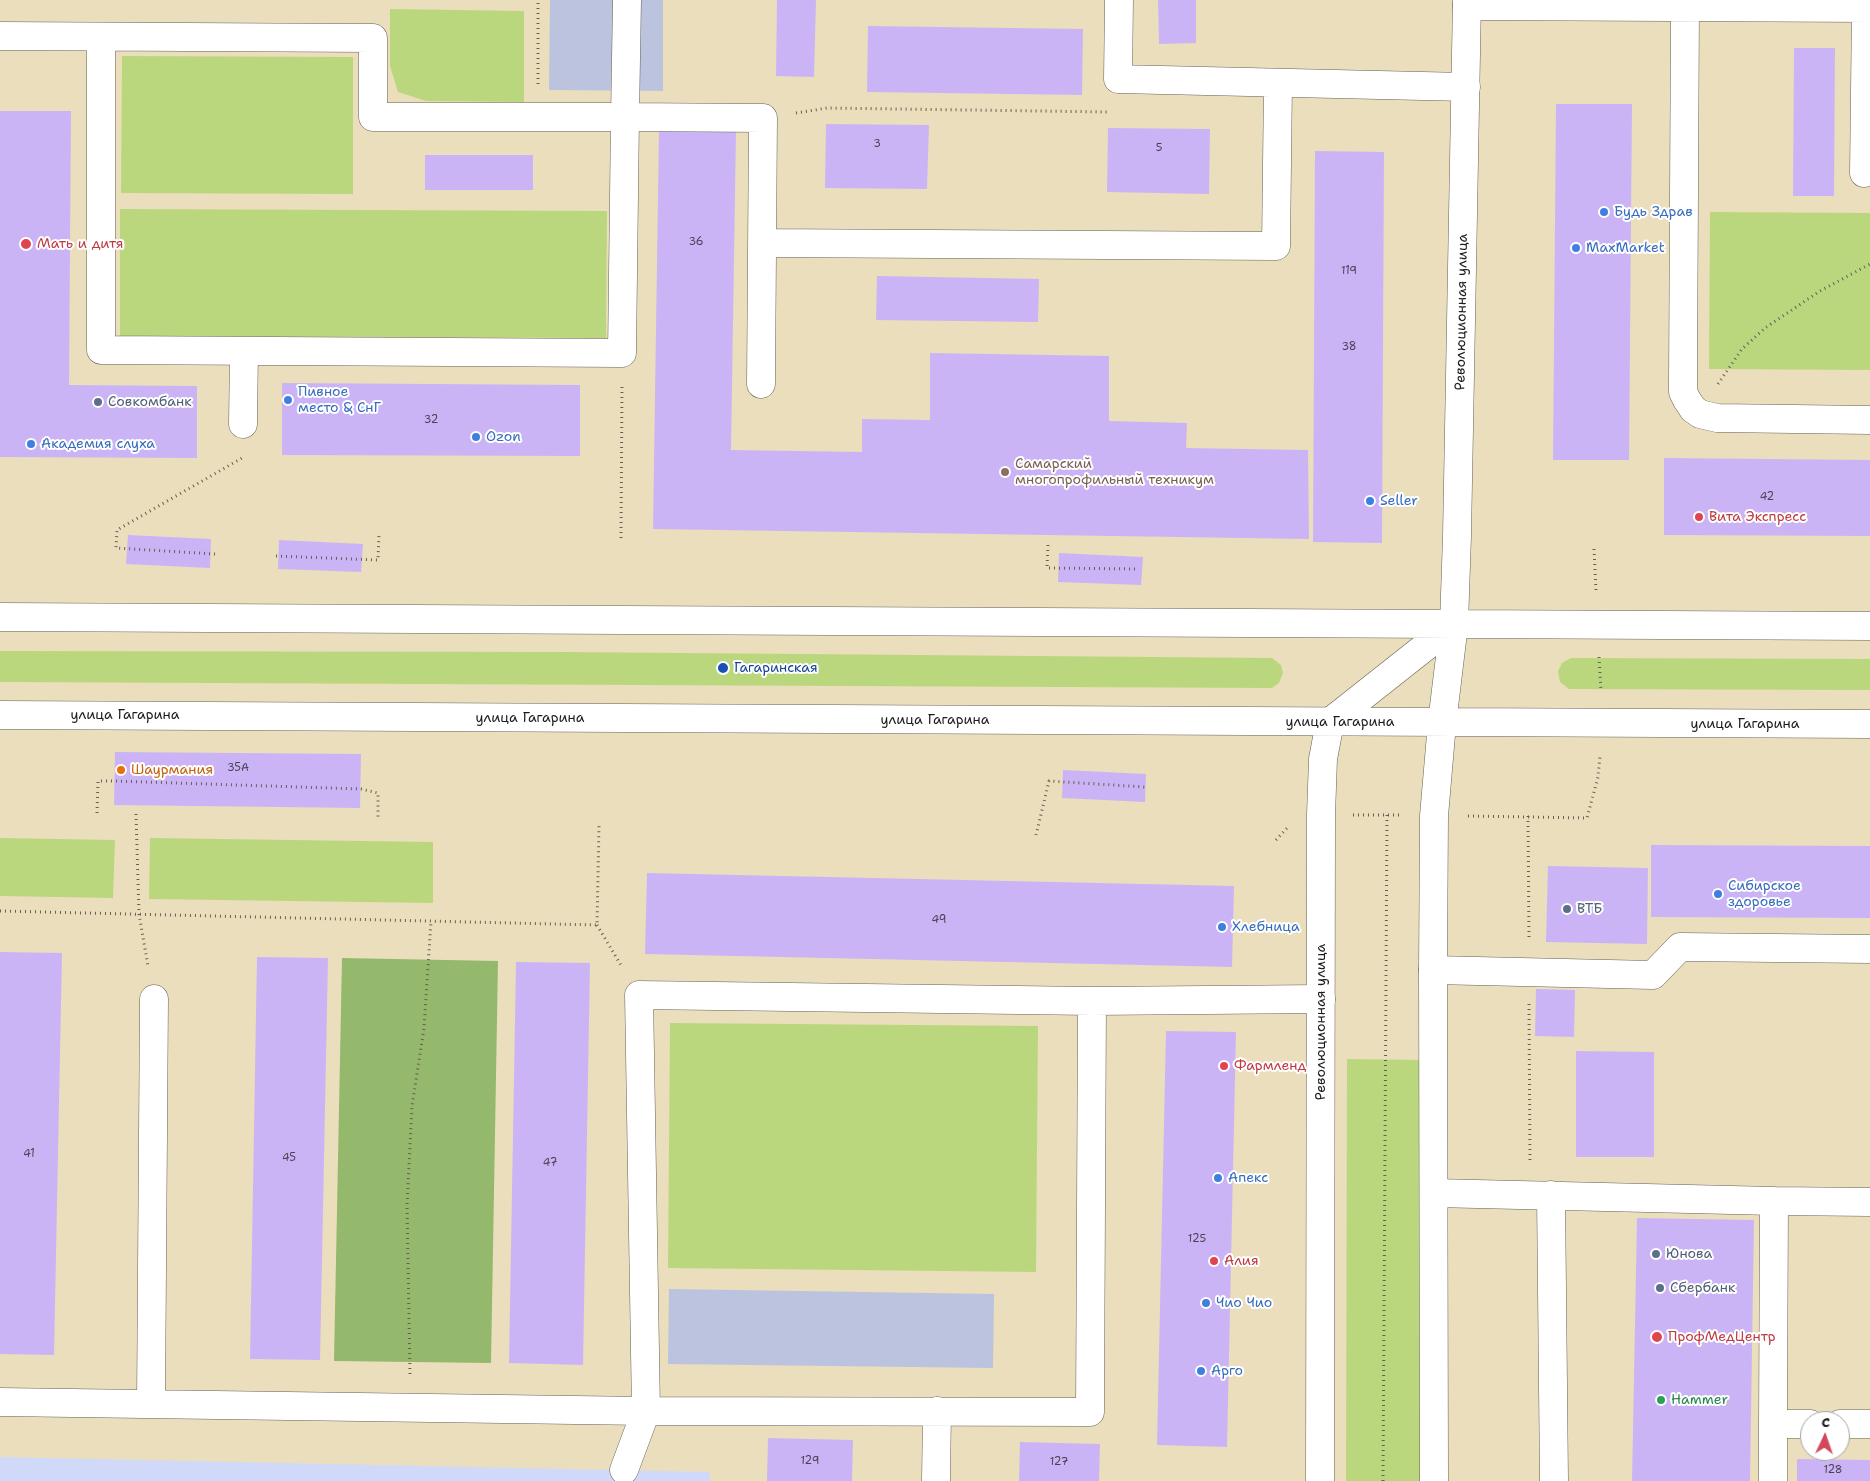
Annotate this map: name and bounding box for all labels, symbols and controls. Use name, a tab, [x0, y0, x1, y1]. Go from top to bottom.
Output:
house number: 3	[873, 137, 881, 151]
house number: 5	[1156, 141, 1162, 155]
place label: Будь Здрав	[1614, 204, 1693, 220]
marker: Будь Здрав	[1598, 206, 1610, 218]
street label: Революционная улица	[1452, 234, 1472, 390]
house number: 36	[688, 235, 704, 249]
place label: Мать и дитя	[37, 236, 124, 252]
marker: Мать и дитя	[19, 237, 33, 251]
place label: MaxMarket	[1586, 240, 1665, 256]
marker: MaxMarket	[1570, 242, 1582, 254]
house number: 119	[1341, 264, 1357, 278]
house number: 38	[1341, 340, 1357, 354]
place label: Пивное место & СнГ	[298, 384, 381, 417]
place label: Совкомбанк	[108, 394, 192, 410]
marker: Пивное место & СнГ	[282, 394, 294, 406]
marker: Совкомбанк	[92, 396, 104, 408]
house number: 32	[424, 413, 438, 427]
place label: Ozon	[486, 429, 521, 445]
marker: Ozon	[470, 431, 482, 443]
place label: Академия слуха	[41, 436, 155, 452]
marker: Академия слуха	[25, 438, 37, 450]
place label: Самарский многопрофильный техникум	[1015, 456, 1214, 488]
marker: Самарский многопрофильный техникум	[999, 466, 1011, 478]
house number: 42	[1760, 490, 1774, 504]
place label: Seller	[1380, 493, 1418, 509]
marker: Seller	[1364, 495, 1376, 507]
place label: Вита Экспресс	[1709, 509, 1806, 525]
marker: Вита Экспресс	[1693, 511, 1705, 523]
place label: Гагаринская	[734, 660, 818, 676]
marker: Гагаринская	[716, 661, 730, 675]
street label: улица Гагарина	[71, 707, 179, 723]
street label: улица Гагарина	[476, 710, 584, 726]
street label: улица Гагарина	[881, 712, 989, 728]
street label: улица Гагарина	[1286, 714, 1394, 730]
street label: улица Гагарина	[1691, 716, 1799, 732]
house number: 35А	[227, 761, 249, 775]
place label: Шаурмания	[131, 762, 213, 778]
marker: Шаурмания	[115, 764, 127, 776]
place label: Сибирское здоровье	[1728, 878, 1801, 910]
marker: Сибирское здоровье	[1712, 888, 1724, 900]
place label: ВТБ	[1577, 901, 1602, 917]
marker: ВТБ	[1561, 903, 1573, 915]
house number: 49	[932, 913, 946, 927]
place label: Хлебница	[1232, 919, 1300, 935]
marker: Хлебница	[1216, 921, 1228, 933]
street label: Революционная улица	[1313, 944, 1329, 1100]
place label: Фармленд	[1234, 1058, 1306, 1074]
marker: Фармленд	[1218, 1060, 1230, 1072]
house number: 41	[23, 1147, 35, 1161]
house number: 45	[282, 1151, 296, 1165]
house number: 47	[543, 1156, 557, 1170]
place label: Апекс	[1228, 1170, 1268, 1186]
marker: Апекс	[1212, 1172, 1224, 1184]
house number: 125	[1188, 1232, 1206, 1246]
place label: Юнова	[1666, 1246, 1712, 1262]
marker: Юнова	[1650, 1248, 1662, 1260]
place label: Алия	[1224, 1253, 1259, 1269]
marker: Алия	[1208, 1255, 1220, 1267]
place label: Сбербанк	[1670, 1280, 1735, 1296]
marker: Сбербанк	[1654, 1282, 1666, 1294]
place label: Чио Чио	[1216, 1295, 1272, 1311]
marker: Чио Чио	[1200, 1297, 1212, 1309]
place label: ПрофМедЦентр	[1668, 1329, 1776, 1345]
marker: ПрофМедЦентр	[1650, 1330, 1664, 1344]
place label: Арго	[1211, 1363, 1243, 1379]
marker: Арго	[1195, 1365, 1207, 1377]
place label: Hammer	[1671, 1392, 1728, 1408]
marker: Hammer	[1655, 1394, 1667, 1406]
north arrow	[1800, 1411, 1850, 1461]
text: С	[1821, 1413, 1830, 1431]
house number: 129	[801, 1454, 819, 1468]
house number: 127	[1050, 1455, 1068, 1469]
house number: 128	[1823, 1463, 1843, 1477]

